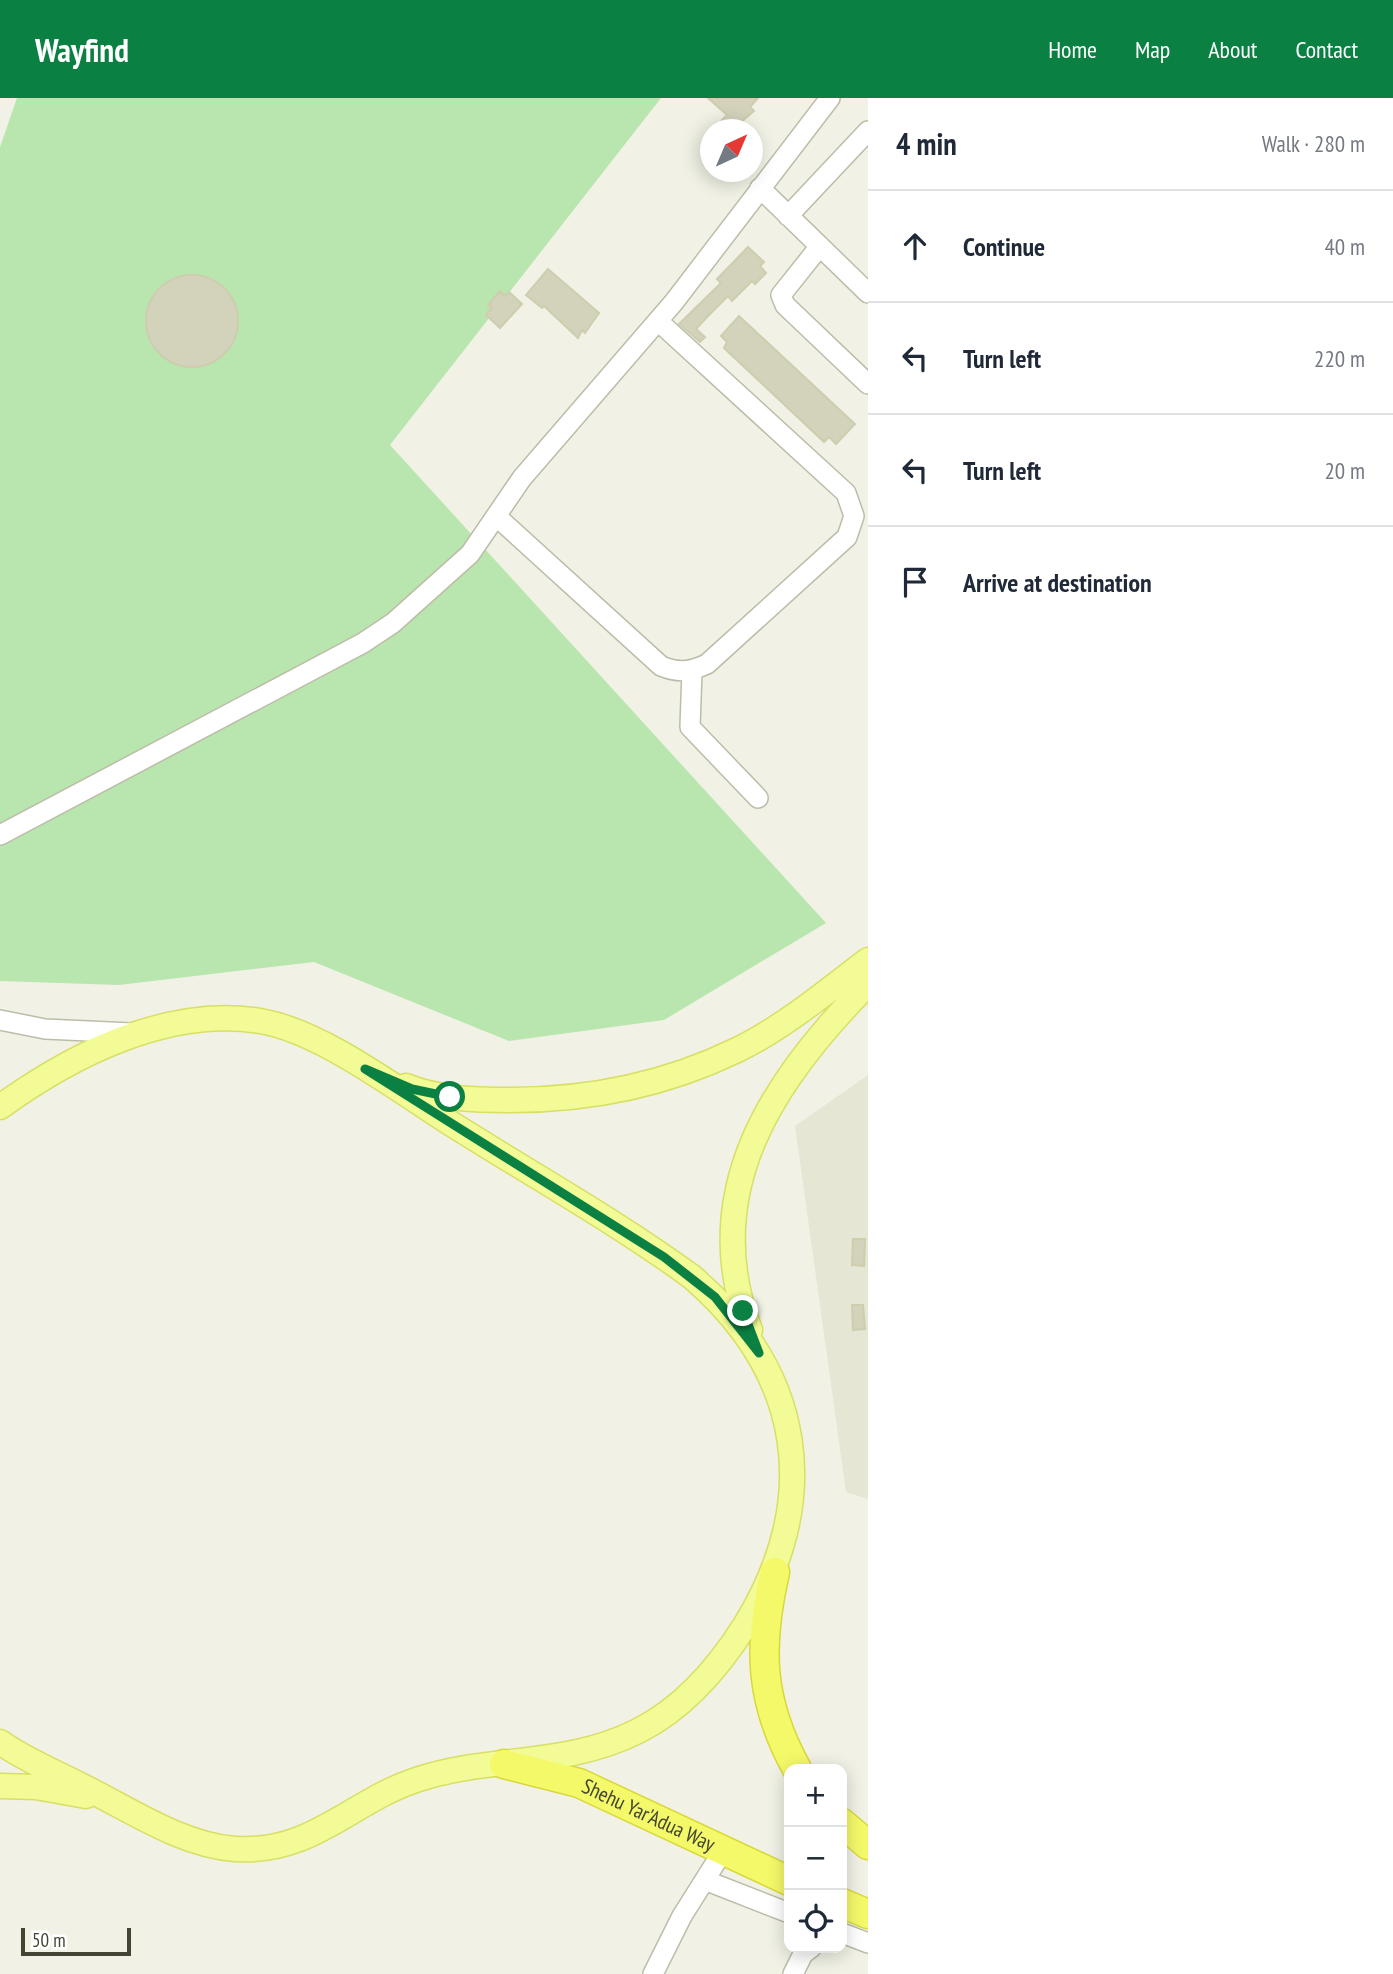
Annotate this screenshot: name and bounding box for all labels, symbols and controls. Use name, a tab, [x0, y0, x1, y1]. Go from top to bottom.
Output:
text: Wayfind	[35, 28, 129, 71]
text: Home	[1048, 34, 1097, 65]
text: Map	[1135, 34, 1170, 65]
text: About	[1208, 34, 1257, 65]
text: Contact	[1295, 34, 1358, 65]
north arrow	[700, 119, 763, 182]
text: 4 min	[896, 124, 957, 163]
text: Walk · 280 m	[1262, 129, 1365, 158]
icon: ahead	[896, 227, 934, 265]
text: Continue	[963, 230, 1045, 263]
text: 40 m	[1324, 232, 1365, 261]
icon: left	[896, 339, 934, 377]
text: Turn left	[963, 342, 1041, 375]
text: 220 m	[1314, 344, 1365, 373]
icon: left	[896, 451, 934, 489]
text: Turn left	[963, 454, 1041, 487]
text: 20 m	[1324, 456, 1365, 485]
icon: arrive	[896, 563, 934, 601]
text: Arrive at destination	[963, 566, 1152, 599]
route start	[434, 1081, 465, 1112]
route end	[727, 1295, 758, 1326]
map controls	[784, 1764, 847, 1953]
button: +	[784, 1764, 847, 1827]
street label: Shehu Yar'Adua Way	[578, 1772, 720, 1858]
button: −	[784, 1827, 847, 1890]
button: locate	[784, 1890, 847, 1953]
scale bar	[21, 1925, 131, 1957]
text: 50 m	[32, 1928, 66, 1952]

